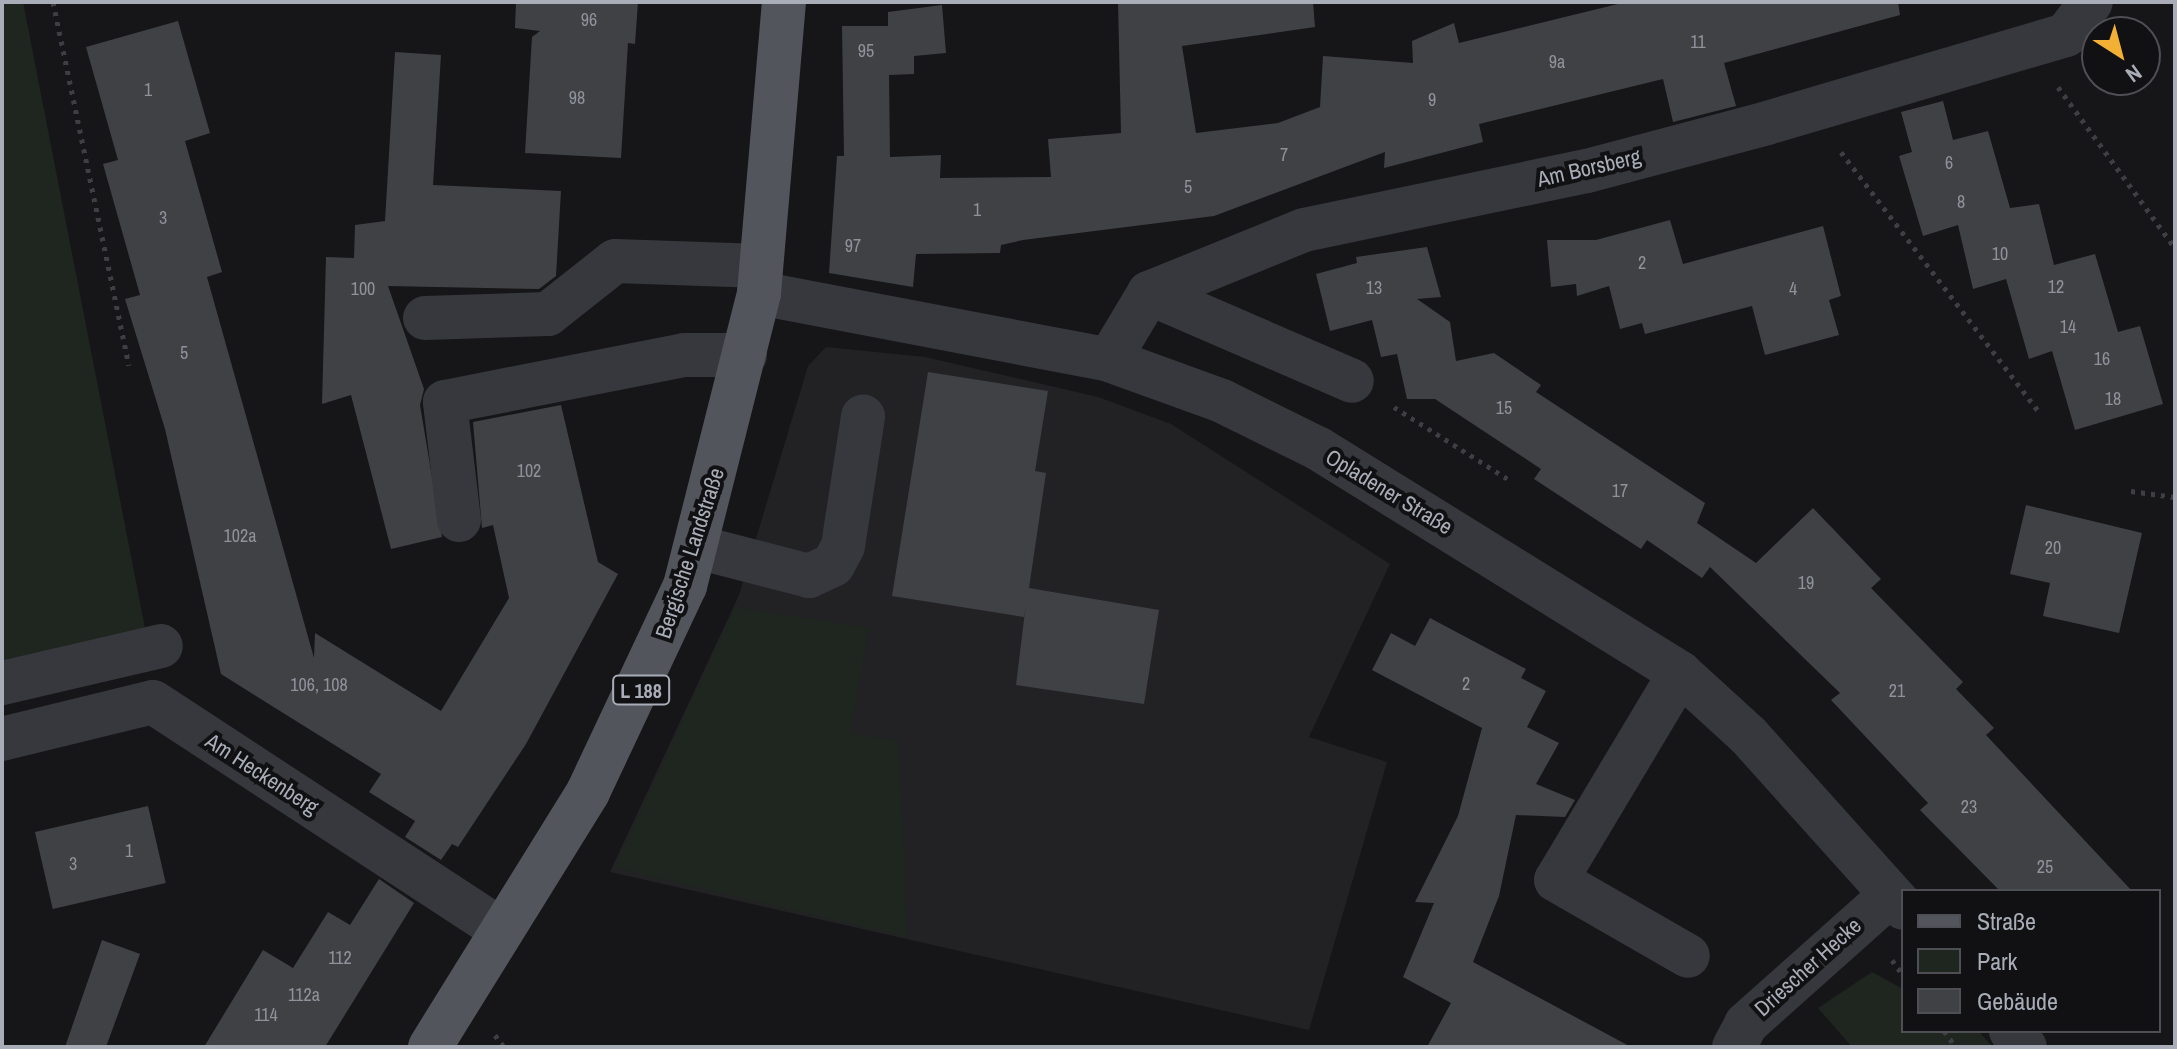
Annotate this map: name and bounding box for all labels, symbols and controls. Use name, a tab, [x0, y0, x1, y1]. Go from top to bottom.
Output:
house number: 96	[581, 9, 597, 31]
north arrow	[2081, 16, 2161, 96]
house number: 11	[1690, 31, 1706, 53]
house number: 95	[858, 40, 874, 62]
house number: 9a	[1549, 51, 1565, 73]
text: N	[2120, 58, 2148, 90]
house number: 1	[144, 79, 152, 101]
house number: 98	[569, 87, 585, 109]
house number: 9	[1428, 89, 1436, 111]
street label: Am Borsberg	[1535, 143, 1643, 193]
house number: 7	[1280, 144, 1288, 166]
house number: 6	[1945, 152, 1953, 174]
house number: 5	[1184, 176, 1192, 198]
house number: 8	[1957, 191, 1965, 213]
house number: 1	[973, 199, 981, 221]
house number: 3	[159, 207, 167, 229]
house number: 97	[845, 235, 861, 257]
house number: 10	[1992, 243, 2008, 265]
house number: 2	[1638, 252, 1646, 274]
house number: 12	[2048, 276, 2064, 298]
house number: 13	[1366, 277, 1382, 299]
house number: 100	[351, 278, 375, 300]
house number: 4	[1789, 278, 1797, 300]
house number: 14	[2060, 316, 2076, 338]
house number: 5	[180, 342, 188, 364]
house number: 16	[2094, 348, 2110, 370]
house number: 18	[2105, 388, 2121, 410]
house number: 15	[1496, 397, 1512, 419]
street label: Opladener Straße	[1321, 444, 1457, 540]
house number: 102	[517, 460, 541, 482]
street label: Bergische Landstraße	[650, 465, 730, 641]
house number: 17	[1612, 480, 1628, 502]
house number: 102a	[224, 525, 256, 547]
house number: 20	[2045, 537, 2061, 559]
house number: 19	[1798, 572, 1814, 594]
house number: 2	[1462, 673, 1470, 695]
house number: 106, 108	[290, 674, 348, 696]
road number: L 188	[611, 674, 671, 706]
house number: 21	[1889, 680, 1905, 702]
street label: Am Heckenberg	[201, 728, 323, 820]
house number: 23	[1961, 796, 1977, 818]
house number: 1	[125, 840, 133, 862]
house number: 3	[69, 853, 77, 875]
house number: 25	[2037, 856, 2053, 878]
legend	[1901, 889, 2161, 1033]
text: Straße	[1977, 905, 2036, 937]
street label: Driescher Hecke	[1749, 912, 1867, 1022]
text: Park	[1977, 945, 2017, 977]
house number: 112	[328, 947, 352, 969]
house number: 112a	[288, 984, 320, 1006]
text: Gebäude	[1977, 985, 2058, 1017]
house number: 114	[254, 1004, 278, 1026]

